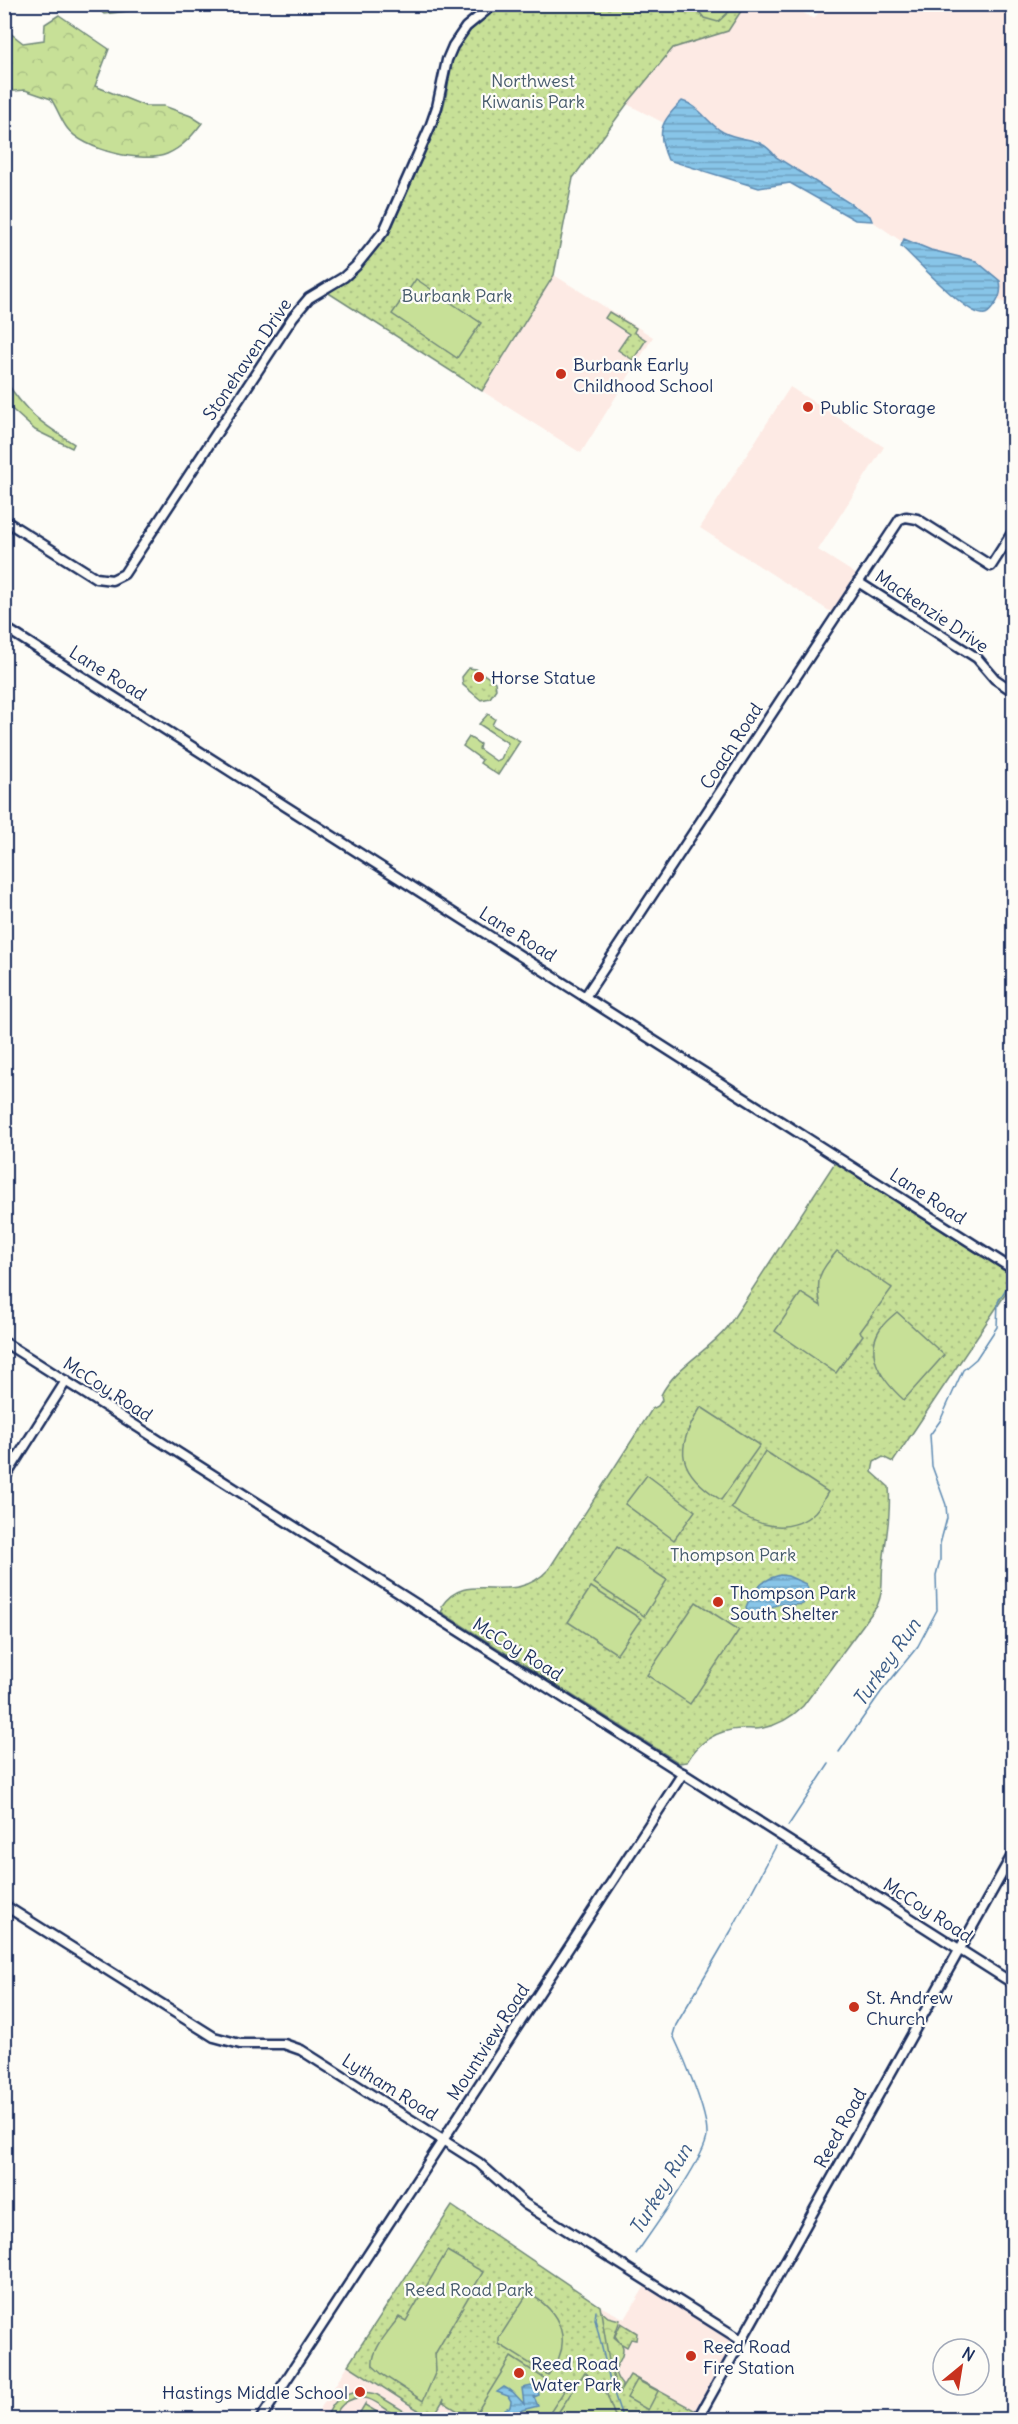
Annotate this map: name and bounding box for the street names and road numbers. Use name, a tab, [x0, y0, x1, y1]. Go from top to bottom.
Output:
street label: Stonehaven Drive	[198, 294, 296, 424]
street label: Mackenzie Drive	[871, 565, 993, 657]
street label: Lane Road	[65, 640, 151, 706]
street label: Coach Road	[695, 698, 768, 793]
street label: Lane Road	[475, 901, 561, 967]
street label: Lane Road	[885, 1163, 971, 1229]
street label: McCoy Road	[59, 1352, 157, 1427]
street label: McCoy Road	[469, 1612, 568, 1686]
street label: McCoy Road	[879, 1873, 977, 1948]
street label: Mountview Road	[442, 1979, 535, 2105]
street label: Lytham Road	[338, 2048, 443, 2126]
street label: Reed Road	[809, 2084, 871, 2172]

